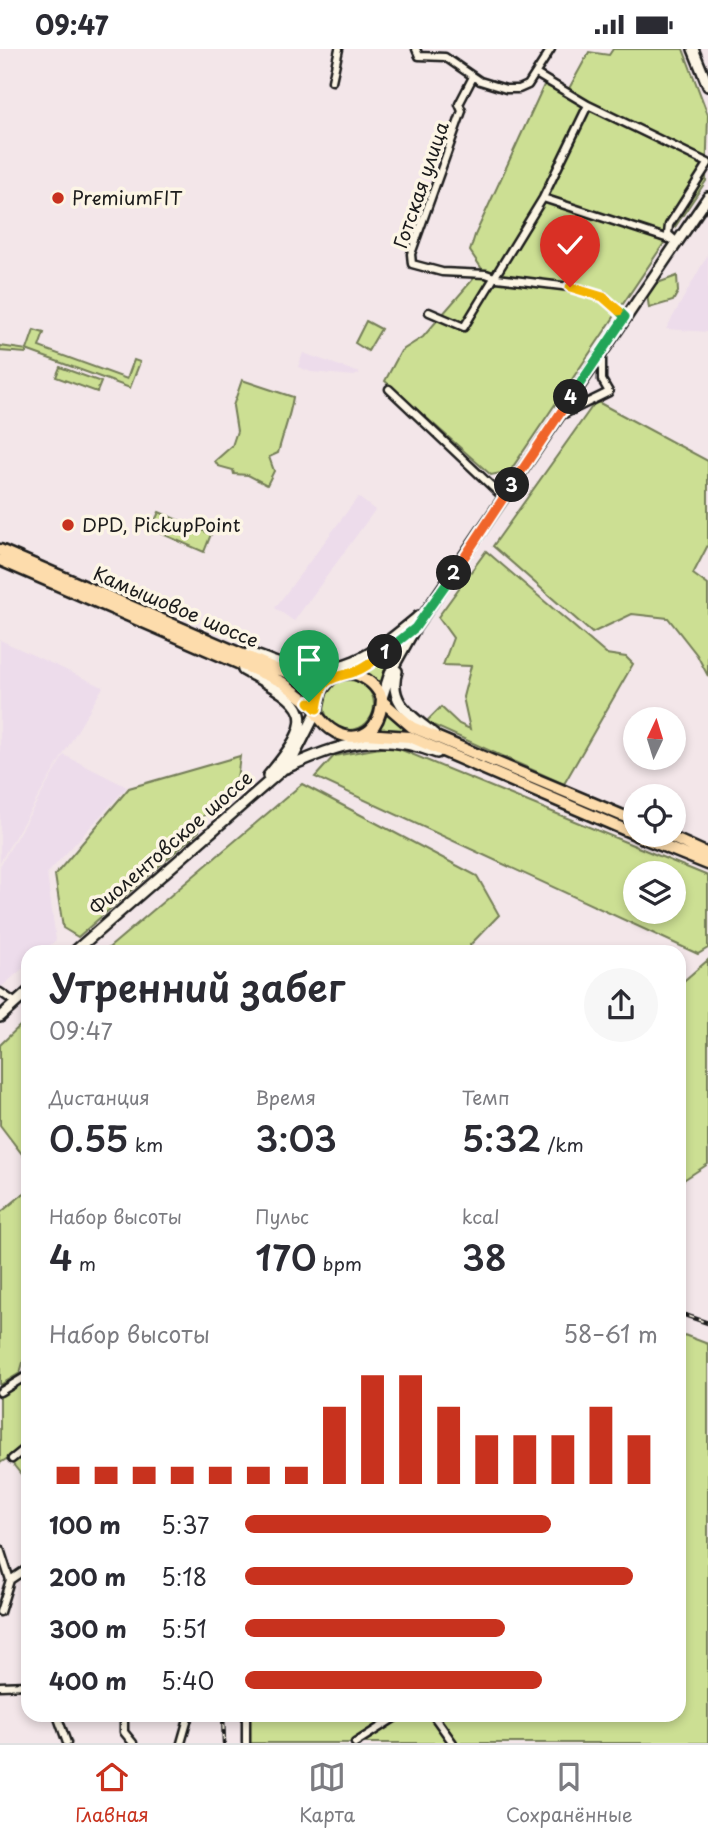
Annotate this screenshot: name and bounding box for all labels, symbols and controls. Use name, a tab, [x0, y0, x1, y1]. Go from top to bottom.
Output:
text: 09:47	[35, 5, 108, 44]
street label: Готская улица	[385, 117, 455, 252]
place label: PremiumFIT	[72, 183, 183, 211]
marker: PremiumFIT	[50, 190, 66, 206]
pin	[540, 215, 600, 287]
icon: check	[551, 226, 589, 264]
pin: 4	[554, 379, 588, 415]
text: 4	[564, 382, 577, 410]
pin: 3	[494, 467, 530, 502]
text: 3	[505, 470, 518, 498]
place label: DPD, PickupPoint	[82, 510, 241, 538]
marker: DPD, PickupPoint	[60, 517, 76, 533]
pin: 2	[436, 555, 472, 591]
text: 2	[447, 558, 460, 586]
street label: Камышовое шоссе	[89, 559, 263, 654]
pin	[279, 630, 339, 702]
pin: 1	[368, 635, 402, 669]
text: 1	[380, 637, 389, 665]
icon: arrive	[290, 641, 328, 679]
north arrow	[623, 707, 686, 770]
map controls	[623, 707, 686, 924]
street label: Фиолентовское шоссе	[83, 763, 258, 921]
button: locate	[623, 784, 686, 847]
button: layers	[623, 861, 686, 924]
text: Утренний забег	[49, 958, 345, 1015]
button: share	[584, 968, 658, 1042]
text: 09:47	[49, 1013, 113, 1048]
text: Дистанция	[49, 1083, 150, 1111]
text: Время	[255, 1083, 316, 1111]
text: Темп	[462, 1083, 510, 1111]
text: 0.55	[49, 1111, 129, 1164]
text: 3:03	[255, 1111, 337, 1164]
text: 5:32	[462, 1111, 541, 1164]
text: km	[129, 1130, 163, 1158]
text: /km	[541, 1130, 584, 1158]
text: Набор высоты	[49, 1202, 182, 1230]
text: Пульс	[255, 1202, 309, 1230]
text: kcal	[462, 1202, 500, 1230]
text: 4	[49, 1230, 73, 1283]
text: 170	[255, 1230, 317, 1283]
text: 38	[462, 1230, 507, 1283]
text: m	[73, 1249, 96, 1277]
text: bpm	[317, 1249, 362, 1277]
text: Набор высоты	[49, 1316, 210, 1351]
text: 58–61 m	[563, 1316, 658, 1351]
text: 100 m	[49, 1507, 121, 1542]
text: 5:37	[161, 1507, 209, 1542]
text: 200 m	[49, 1559, 126, 1594]
text: 5:18	[161, 1559, 207, 1594]
text: 300 m	[49, 1611, 127, 1646]
text: 5:51	[161, 1611, 207, 1646]
text: 400 m	[49, 1663, 127, 1698]
text: 5:40	[161, 1663, 214, 1698]
tab: Главная	[75, 1758, 149, 1828]
tab: Карта	[299, 1758, 355, 1828]
tab: Сохранённые	[506, 1758, 633, 1828]

